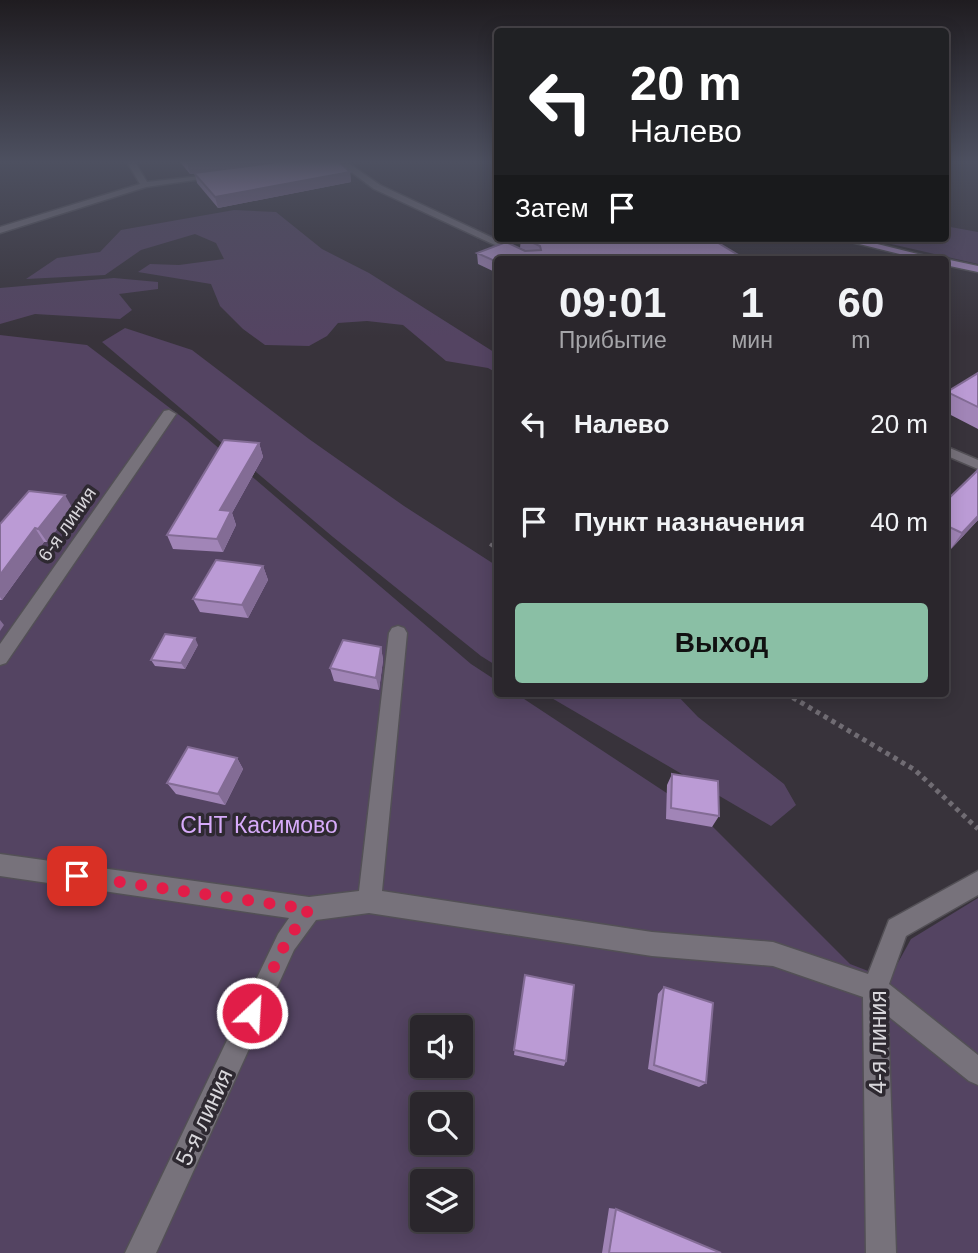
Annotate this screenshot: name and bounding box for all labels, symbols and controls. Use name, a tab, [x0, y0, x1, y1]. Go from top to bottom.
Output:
icon: left	[515, 56, 606, 147]
text: 20 m	[630, 56, 742, 110]
text: Налево	[630, 113, 742, 149]
icon: arrive	[603, 189, 641, 227]
text: Затем	[515, 193, 589, 223]
text: 09:01	[559, 279, 666, 326]
text: 1	[740, 279, 764, 326]
text: 60	[838, 279, 884, 326]
text: Прибытие	[559, 327, 667, 353]
text: мин	[731, 327, 773, 353]
text: m	[851, 327, 870, 353]
icon: left	[515, 405, 553, 443]
text: Налево	[574, 409, 669, 439]
text: 20 m	[870, 409, 928, 439]
street label: 6-я линия	[34, 483, 100, 565]
icon: arrive	[515, 503, 553, 541]
text: Пункт назначения	[574, 507, 805, 537]
text: 40 m	[870, 507, 928, 537]
button: Выход	[515, 603, 928, 683]
park label: СНТ Касимово	[180, 812, 338, 838]
pin	[47, 846, 107, 906]
icon: arrive	[58, 857, 96, 895]
position arrow	[215, 976, 289, 1050]
street label: 4-я линия	[865, 990, 891, 1094]
map controls	[410, 1015, 473, 1232]
button: sound	[410, 1015, 473, 1078]
street label: 5-я линия	[170, 1065, 238, 1169]
button: search	[410, 1092, 473, 1155]
button: layers	[410, 1169, 473, 1232]

